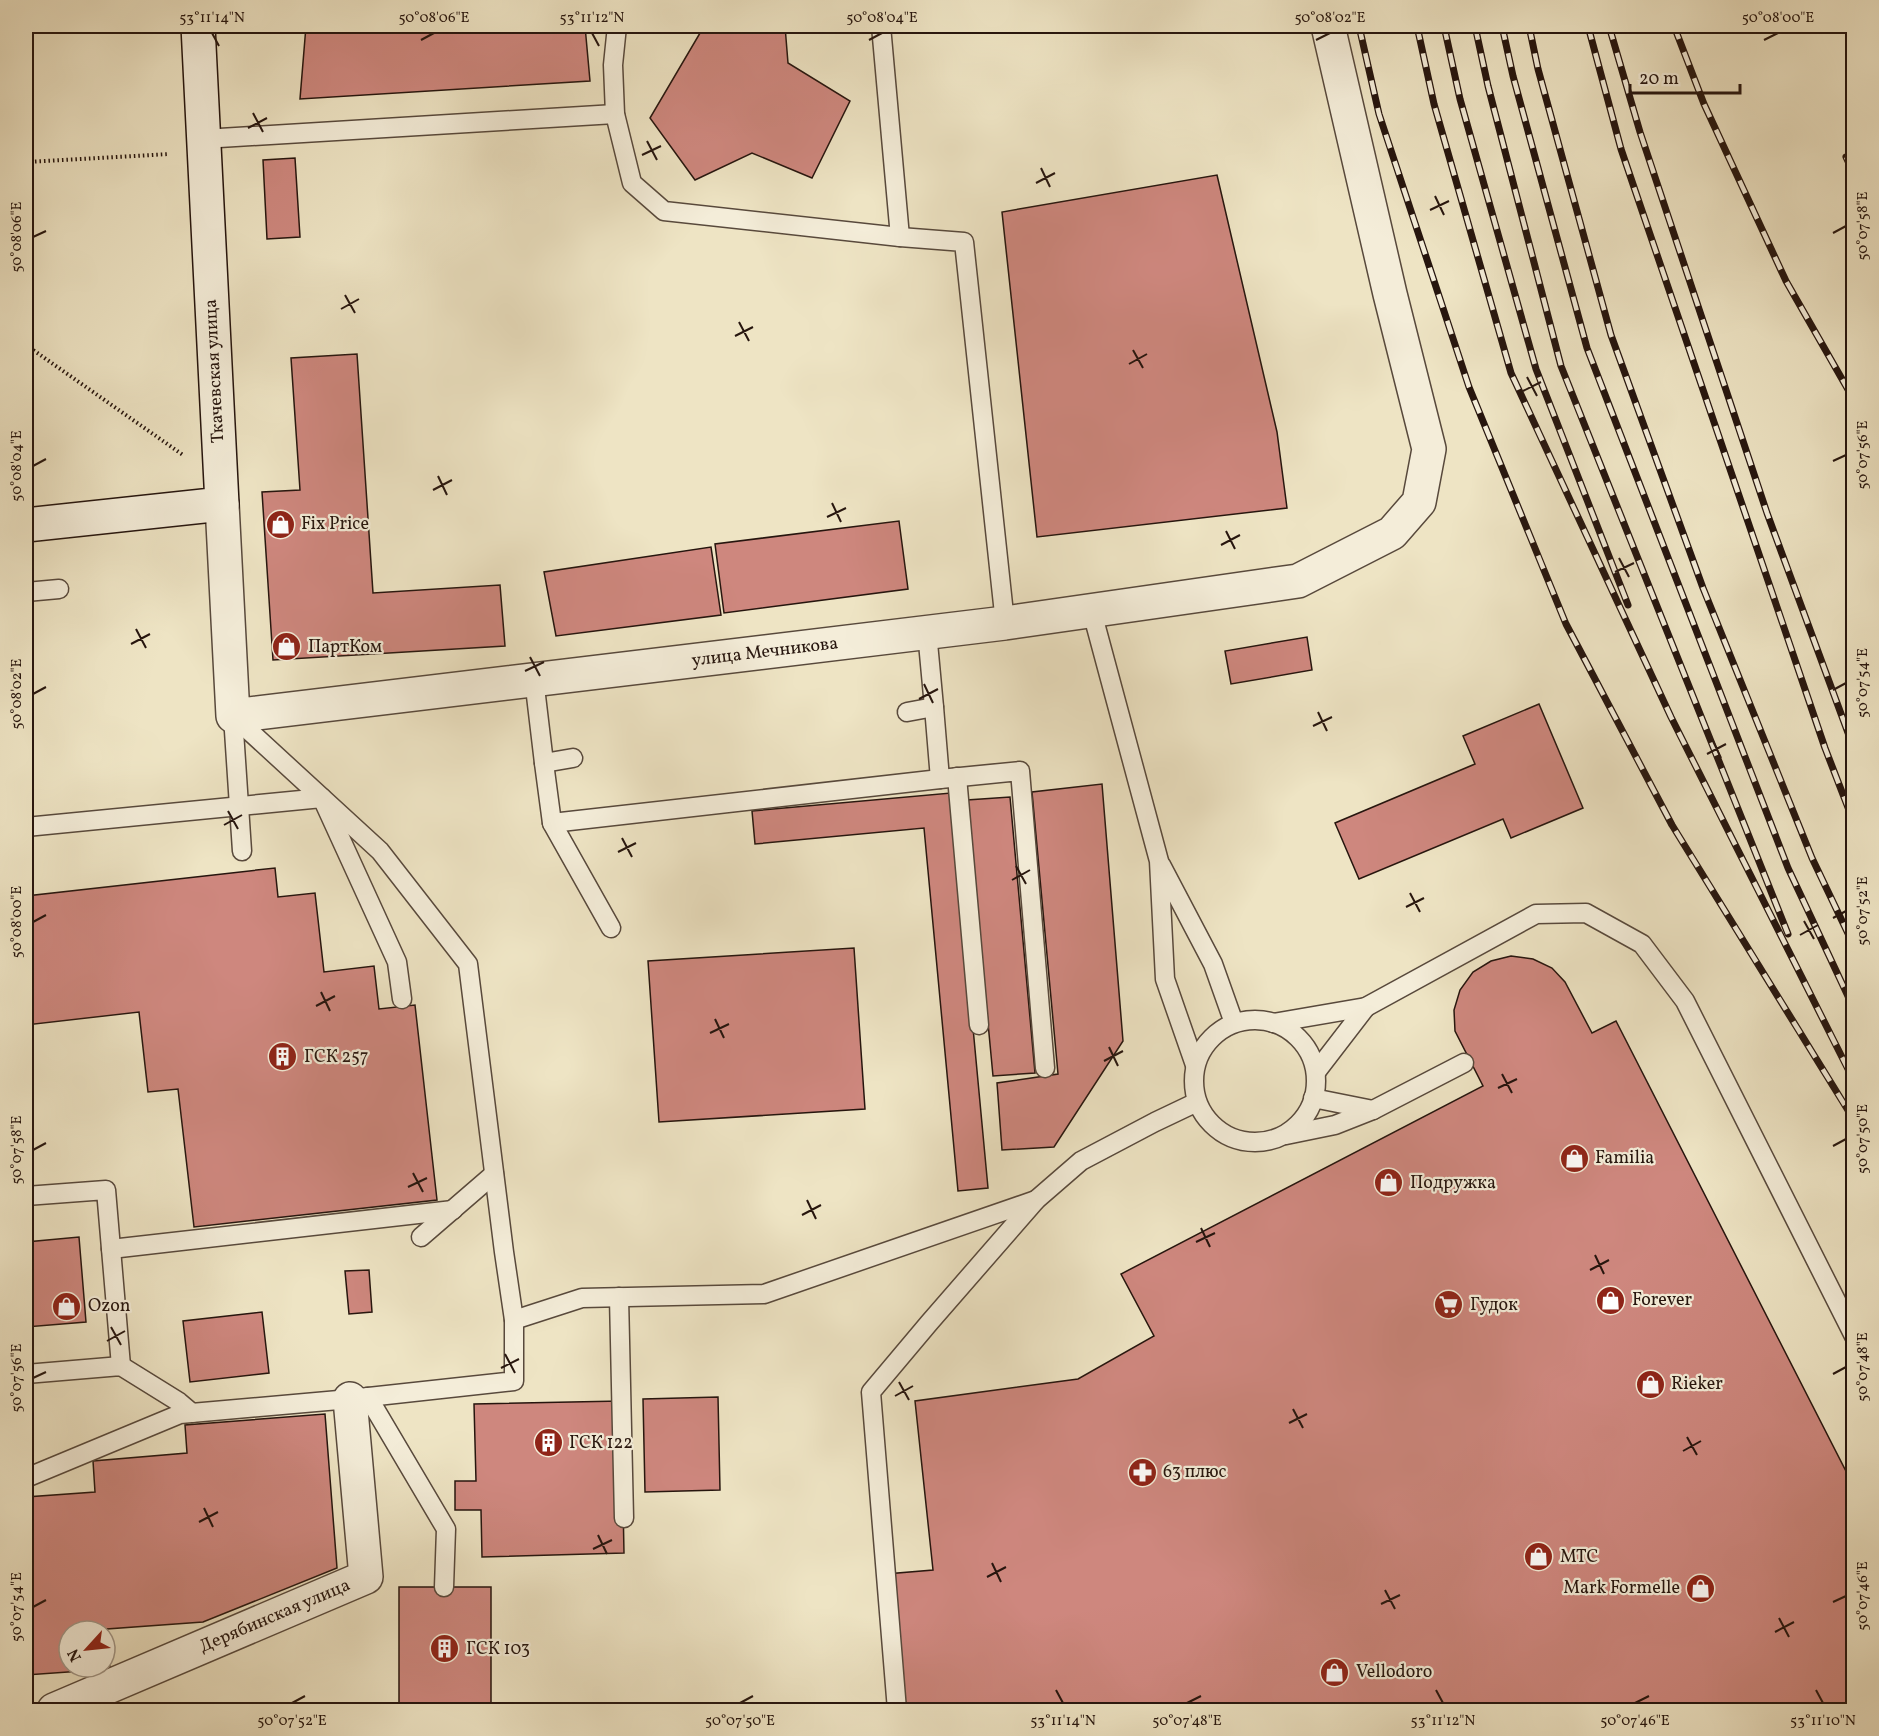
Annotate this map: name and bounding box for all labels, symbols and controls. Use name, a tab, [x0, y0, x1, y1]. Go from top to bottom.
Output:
text: 53°11'14"N	[179, 8, 245, 29]
text: 50°08'06"E	[398, 8, 470, 29]
text: 53°11'12"N	[560, 8, 624, 29]
text: 50°08'04"E	[846, 8, 918, 29]
text: 50°08'02"E	[1294, 8, 1366, 29]
text: 50°08'00"E	[1742, 8, 1814, 29]
scale bar	[1630, 57, 1740, 95]
text: 20 m	[1639, 67, 1679, 92]
text: 50°07'58"E	[1853, 191, 1874, 261]
text: 50°08'06"E	[7, 201, 28, 273]
street label: Ткачевская улица	[199, 298, 231, 444]
text: 50°07'56"E	[1853, 420, 1874, 490]
text: 50°08'04"E	[7, 430, 28, 502]
shop icon: Fix Price	[264, 508, 296, 540]
place label: Fix Price	[301, 512, 369, 537]
shop icon: ПартКом	[271, 631, 303, 663]
street label: улица Мечникова	[690, 631, 840, 673]
place label: ПартКом	[308, 635, 382, 660]
text: 50°07'54"E	[1853, 648, 1874, 718]
text: 50°08'02"E	[7, 658, 28, 730]
text: 50°07'52"E	[1853, 876, 1874, 946]
text: 50°08'00"E	[7, 886, 28, 958]
building icon: ГСК 257	[267, 1041, 299, 1073]
place label: ГСК 257	[304, 1045, 369, 1070]
text: 50°07'50"E	[1853, 1104, 1874, 1174]
text: 50°07'58"E	[7, 1115, 28, 1185]
shop icon: Familia	[1558, 1142, 1590, 1174]
place label: Familia	[1595, 1146, 1654, 1171]
shop icon: Подружка	[1373, 1167, 1405, 1199]
place label: Подружка	[1410, 1171, 1496, 1196]
shop icon: Forever	[1595, 1284, 1627, 1316]
place label: Forever	[1632, 1288, 1693, 1313]
supermarket icon: Гудок	[1433, 1289, 1465, 1321]
shop icon: Ozon	[51, 1290, 83, 1322]
place label: Гудок	[1470, 1293, 1518, 1318]
place label: Ozon	[88, 1294, 131, 1319]
text: 50°07'48"E	[1853, 1332, 1874, 1402]
text: 50°07'56"E	[7, 1343, 28, 1413]
shop icon: Rieker	[1634, 1368, 1666, 1400]
place label: Rieker	[1671, 1372, 1723, 1397]
building icon: ГСК 122	[532, 1427, 564, 1459]
place label: ГСК 122	[569, 1431, 633, 1456]
pharmacy icon: 63 плюс	[1126, 1456, 1158, 1488]
place label: 63 плюс	[1163, 1460, 1227, 1485]
shop icon: МТС	[1523, 1541, 1555, 1573]
place label: МТС	[1560, 1545, 1598, 1570]
text: 50°07'46"E	[1853, 1561, 1874, 1631]
text: 50°07'54"E	[7, 1572, 28, 1642]
shop icon: Mark Formelle	[1685, 1572, 1717, 1604]
street label: Дерябинская улица	[195, 1573, 354, 1659]
place label: Mark Formelle	[1563, 1576, 1680, 1601]
north arrow	[57, 1619, 117, 1679]
building icon: ГСК 103	[429, 1633, 461, 1665]
place label: ГСК 103	[466, 1637, 530, 1662]
text: N	[63, 1644, 88, 1665]
shop icon: Vellodoro	[1319, 1656, 1351, 1688]
place label: Vellodoro	[1356, 1660, 1432, 1685]
text: 50°07'52"E	[257, 1711, 327, 1732]
text: 50°07'50"E	[705, 1711, 775, 1732]
text: 53°11'14"N	[1030, 1711, 1096, 1732]
text: 50°07'48"E	[1152, 1711, 1222, 1732]
text: 53°11'12"N	[1411, 1711, 1475, 1732]
text: 50°07'46"E	[1600, 1711, 1670, 1732]
text: 53°11'10"N	[1790, 1711, 1856, 1732]

